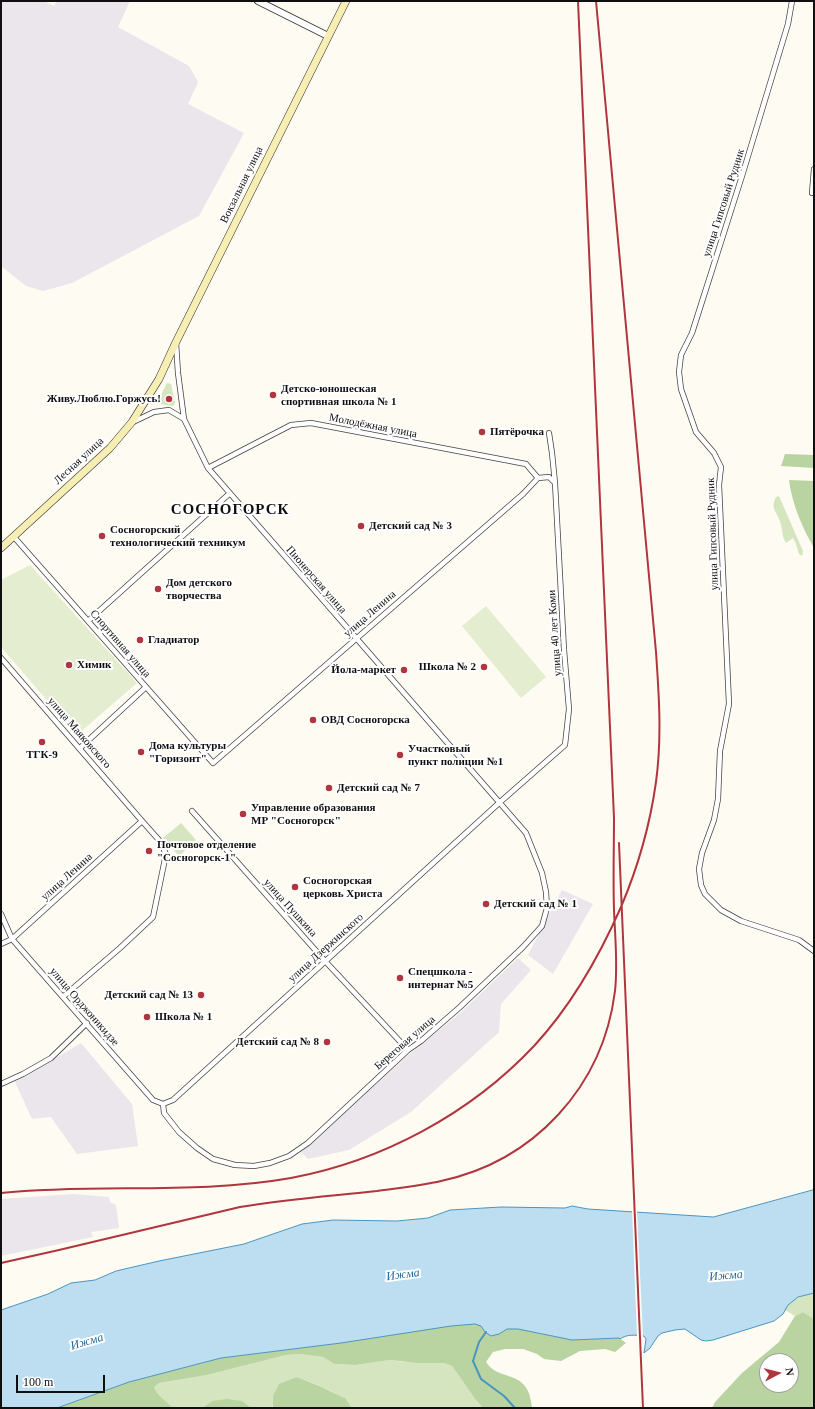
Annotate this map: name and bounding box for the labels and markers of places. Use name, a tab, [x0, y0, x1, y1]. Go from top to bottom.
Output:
place label: Детско-юношеская спортивная школа № 1	[281, 382, 396, 408]
marker: Детско-юношеская спортивная школа № 1	[268, 390, 278, 400]
place label: Живу.Люблю.Горжусь!	[47, 392, 161, 406]
marker: Живу.Люблю.Горжусь!	[164, 394, 174, 404]
place label: Пятёрочка	[490, 425, 544, 439]
marker: Пятёрочка	[477, 427, 487, 437]
place label: Детский сад № 3	[369, 519, 452, 533]
marker: Детский сад № 3	[356, 521, 366, 531]
place label: Сосногорский технологический техникум	[110, 523, 245, 549]
marker: Сосногорский технологический техникум	[97, 531, 107, 541]
place label: Дом детского творчества	[166, 576, 232, 602]
marker: Дом детского творчества	[153, 584, 163, 594]
place label: Гладиатор	[148, 633, 199, 647]
marker: Гладиатор	[135, 635, 145, 645]
place label: Химик	[77, 658, 111, 672]
marker: Химик	[64, 660, 74, 670]
place label: Школа № 2	[419, 660, 476, 674]
marker: Школа № 2	[479, 662, 489, 672]
place label: Йола-маркет	[331, 663, 396, 677]
marker: Йола-маркет	[399, 665, 409, 675]
place label: ОВД Сосногорска	[321, 713, 410, 727]
marker: ОВД Сосногорска	[308, 715, 318, 725]
marker: ТГК-9	[37, 737, 47, 747]
place label: Дома культуры "Горизонт"	[149, 739, 226, 765]
place label: Участковый пункт полиции №1	[408, 742, 503, 768]
marker: Дома культуры "Горизонт"	[136, 747, 146, 757]
place label: ТГК-9	[26, 748, 58, 762]
marker: Участковый пункт полиции №1	[395, 750, 405, 760]
place label: Детский сад № 7	[337, 781, 420, 795]
marker: Детский сад № 7	[324, 783, 334, 793]
place label: Управление образования МР "Сосногорск"	[251, 801, 376, 827]
marker: Управление образования МР "Сосногорск"	[238, 809, 248, 819]
place label: Почтовое отделение "Сосногорск-1"	[157, 838, 256, 864]
marker: Почтовое отделение "Сосногорск-1"	[144, 846, 154, 856]
place label: Сосногорская церковь Христа	[303, 874, 383, 900]
marker: Сосногорская церковь Христа	[290, 882, 300, 892]
place label: Детский сад № 1	[494, 897, 577, 911]
marker: Детский сад № 1	[481, 899, 491, 909]
place label: Спецшкола - интернат №5	[408, 965, 473, 991]
marker: Спецшкола - интернат №5	[395, 973, 405, 983]
place label: Детский сад № 13	[105, 988, 193, 1002]
marker: Детский сад № 13	[196, 990, 206, 1000]
place label: Школа № 1	[155, 1010, 212, 1024]
marker: Школа № 1	[142, 1012, 152, 1022]
place label: Детский сад № 8	[236, 1035, 319, 1049]
marker: Детский сад № 8	[322, 1037, 332, 1047]

